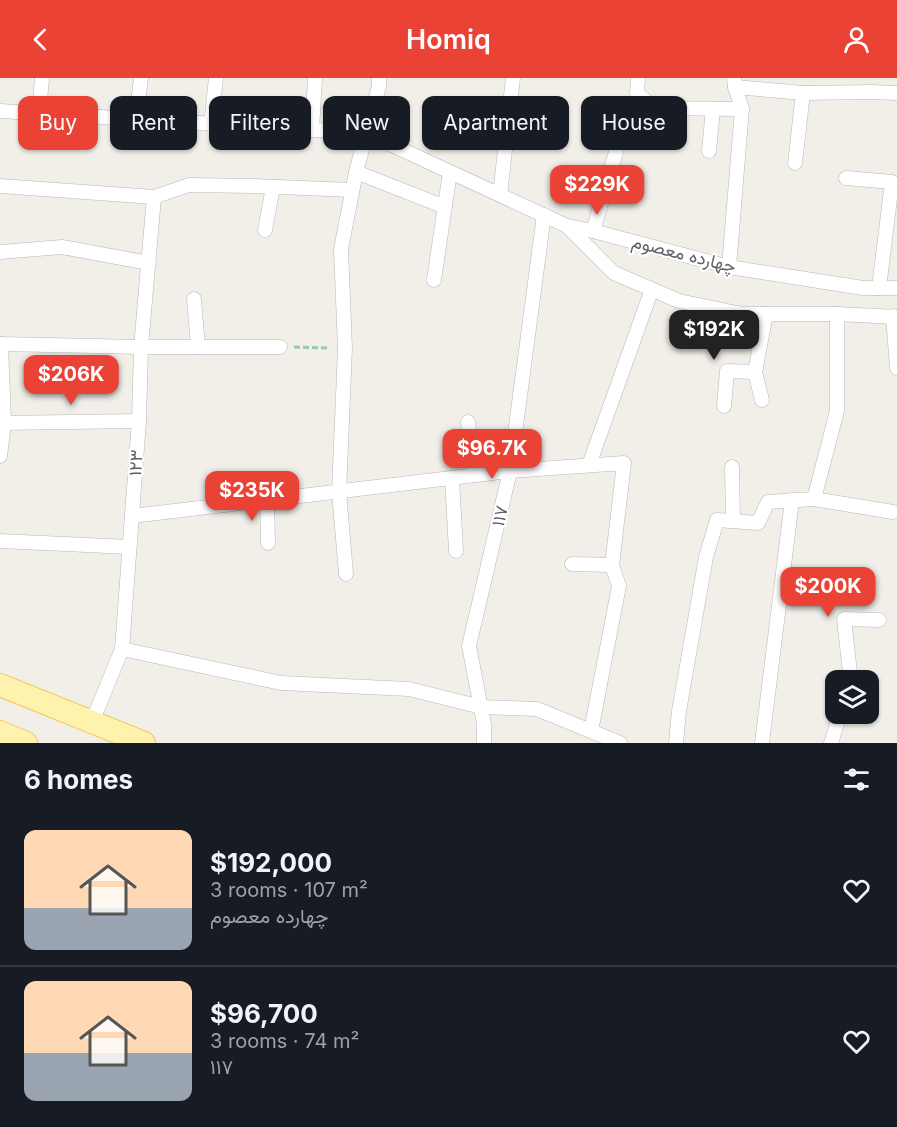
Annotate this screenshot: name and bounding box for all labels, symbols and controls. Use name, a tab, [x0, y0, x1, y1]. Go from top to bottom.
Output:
icon: back	[24, 23, 57, 56]
text: Homiq	[406, 23, 491, 56]
icon: person	[840, 23, 873, 56]
chip: Buy	[18, 96, 98, 150]
chip: Rent	[110, 96, 197, 150]
chip: Filters	[209, 96, 311, 150]
chip: New	[323, 96, 410, 150]
chip: Apartment	[422, 96, 569, 150]
chip: House	[581, 96, 687, 150]
pin: $229K	[555, 165, 639, 216]
text: $229K	[564, 172, 630, 196]
street label: چهارده معصوم	[629, 230, 738, 279]
pin: $192K	[672, 310, 756, 361]
text: $192K	[683, 317, 745, 341]
pin: $206K	[29, 355, 113, 406]
text: $206K	[38, 362, 104, 386]
pin: $96.7K	[443, 429, 541, 480]
text: $96.7K	[457, 436, 527, 460]
street label: ۱۲۳	[124, 449, 147, 477]
pin: $235K	[210, 471, 294, 522]
text: $235K	[219, 478, 285, 502]
street label: ۱۱۷	[487, 503, 512, 528]
pin: $200K	[786, 567, 870, 618]
text: $200K	[794, 574, 862, 598]
map controls	[825, 670, 879, 724]
button: layers	[825, 670, 879, 724]
icon: filters	[840, 763, 873, 796]
text: 6 homes	[24, 764, 133, 795]
text: $192,000	[210, 847, 332, 878]
icon: home	[72, 854, 144, 926]
icon: heart	[840, 874, 873, 907]
text: 3 rooms · 107 m²	[210, 878, 368, 902]
text: چهارده معصوم	[210, 904, 329, 928]
text: $96,700	[210, 998, 318, 1029]
icon: home	[72, 1005, 144, 1077]
icon: heart	[840, 1025, 873, 1058]
text: 3 rooms · 74 m²	[210, 1029, 359, 1053]
text: ۱۱۷	[210, 1055, 233, 1079]

